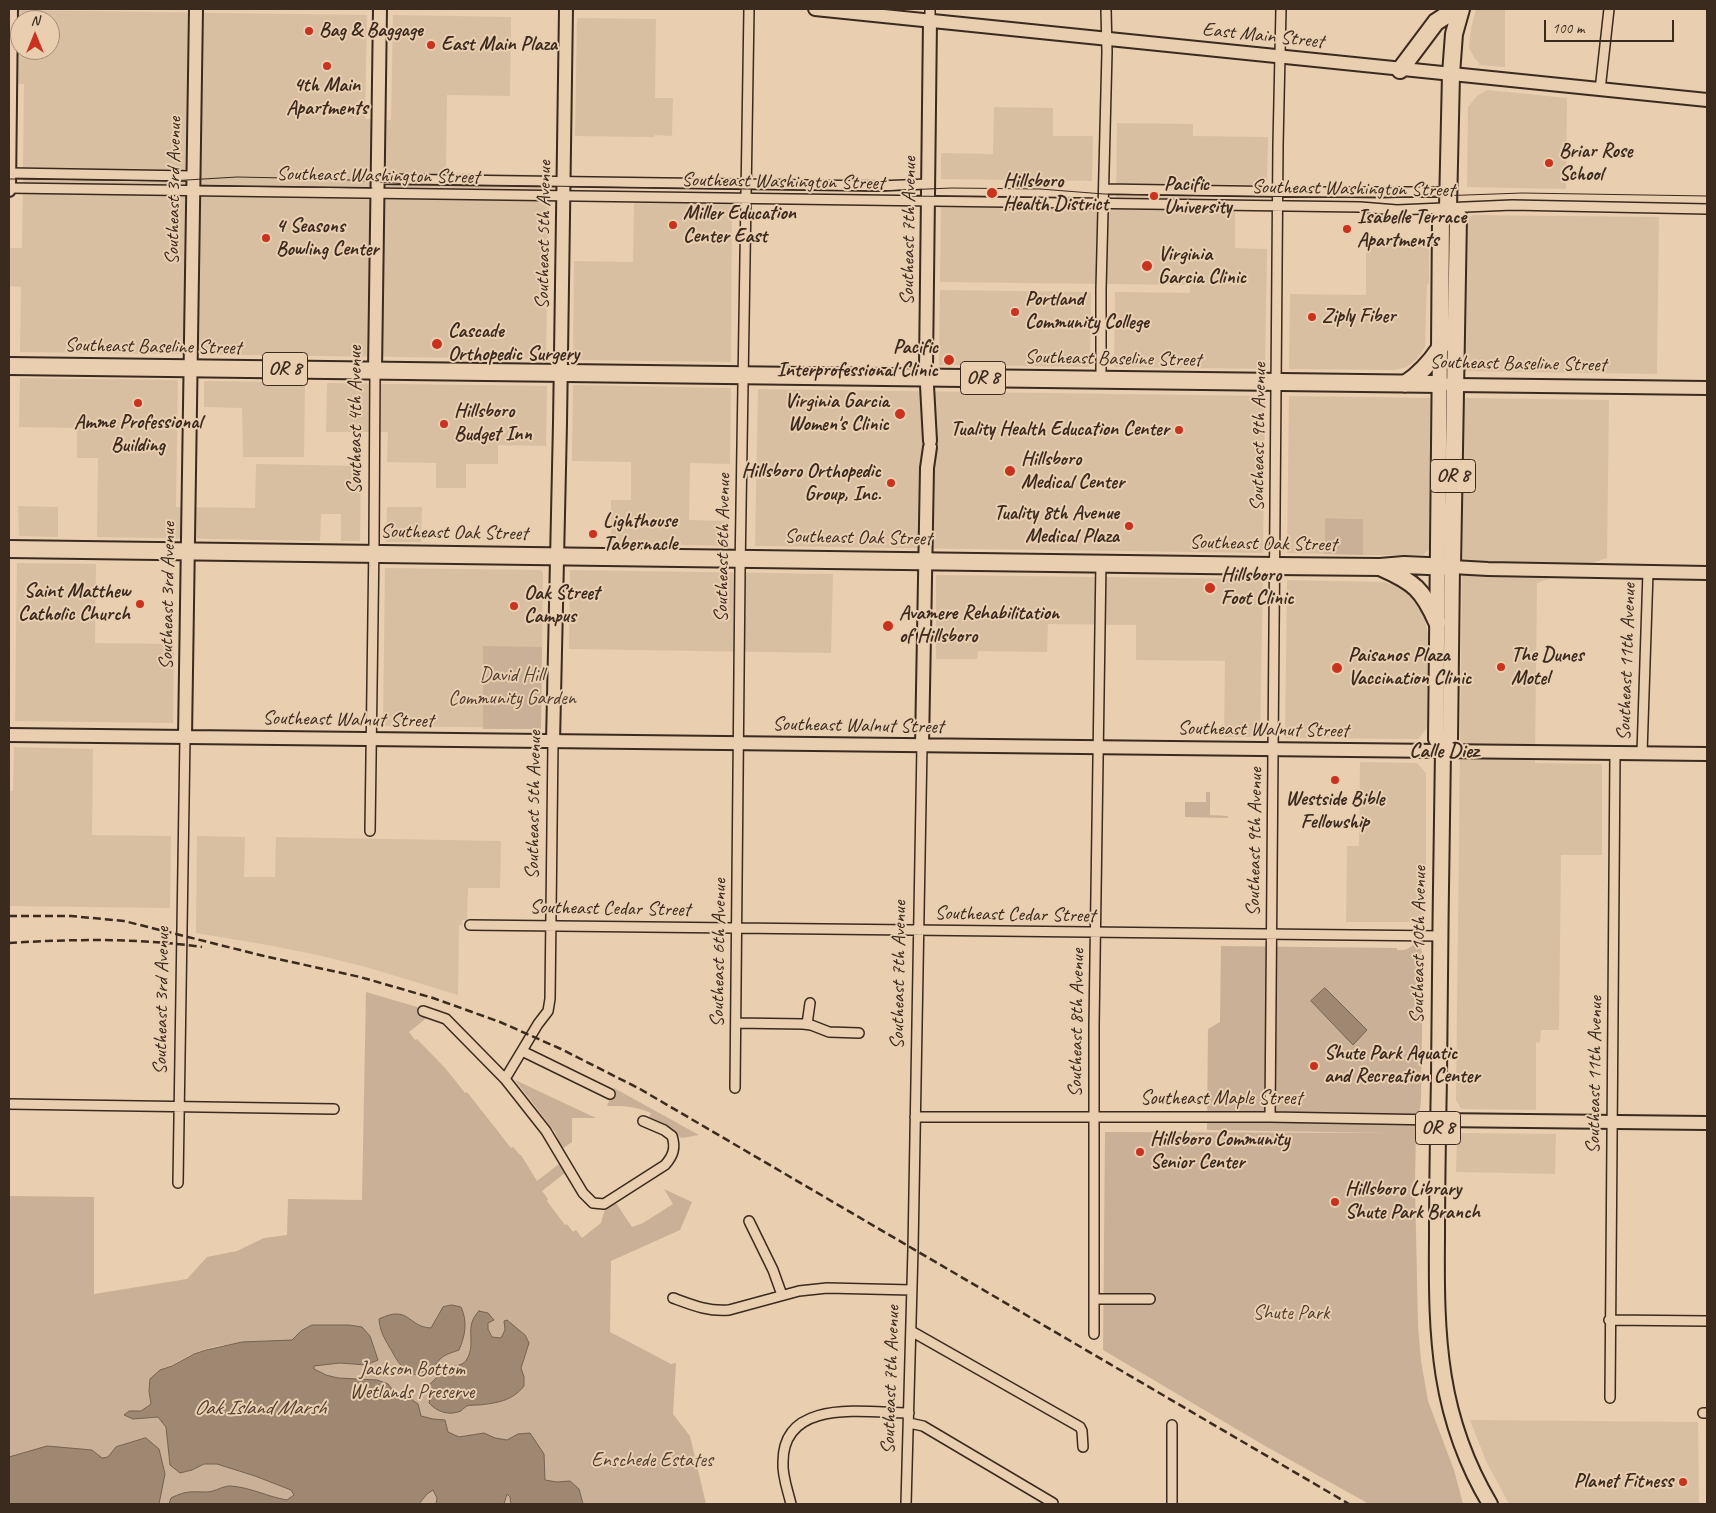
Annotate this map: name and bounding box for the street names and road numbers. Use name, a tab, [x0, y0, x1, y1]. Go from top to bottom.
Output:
street label: East Main Street	[1201, 18, 1325, 54]
street label: Southeast 3rd Avenue	[161, 117, 187, 265]
street label: Southeast 7th Avenue	[896, 156, 922, 306]
street label: Southeast 5th Avenue	[531, 160, 557, 310]
street label: Southeast Washington Street	[276, 162, 480, 190]
street label: Southeast Washington Street	[681, 168, 885, 196]
street label: Southeast Washington Street	[1251, 175, 1455, 203]
street label: Southeast Baseline Street	[64, 333, 242, 361]
street label: Southeast Baseline Street	[1024, 345, 1202, 373]
street label: Southeast 4th Avenue	[344, 346, 368, 494]
street label: Southeast Baseline Street	[1429, 350, 1607, 378]
road number: OR 8	[262, 352, 308, 386]
road number: OR 8	[960, 362, 1006, 394]
street label: Southeast 9th Avenue	[1246, 362, 1272, 512]
road number: OR 8	[1430, 460, 1476, 492]
street label: Southeast 6th Avenue	[710, 473, 736, 623]
street label: Southeast Oak Street	[380, 520, 528, 546]
street label: Southeast 3rd Avenue	[155, 522, 181, 670]
street label: Southeast Oak Street	[784, 525, 932, 551]
street label: Southeast Oak Street	[1189, 531, 1337, 557]
street label: Southeast 11th Avenue	[1612, 583, 1642, 741]
street label: Southeast Walnut Street	[262, 707, 434, 733]
street label: Southeast Walnut Street	[772, 713, 944, 739]
street label: Southeast Walnut Street	[1177, 717, 1349, 743]
street label: Southeast 5th Avenue	[521, 730, 547, 880]
street label: Southeast 9th Avenue	[1242, 767, 1268, 917]
street label: Southeast 10th Avenue	[1406, 866, 1432, 1024]
street label: Southeast 6th Avenue	[706, 878, 732, 1028]
street label: Southeast Cedar Street	[529, 896, 691, 922]
street label: Southeast 7th Avenue	[886, 900, 912, 1050]
street label: Southeast Cedar Street	[934, 902, 1096, 928]
street label: Southeast 3rd Avenue	[149, 927, 175, 1075]
street label: Southeast 8th Avenue	[1064, 948, 1090, 1098]
street label: Southeast 11th Avenue	[1582, 996, 1608, 1154]
street label: Southeast Maple Street	[1140, 1087, 1302, 1111]
road number: OR 8	[1416, 1112, 1460, 1144]
street label: Southeast 7th Avenue	[876, 1305, 906, 1455]

